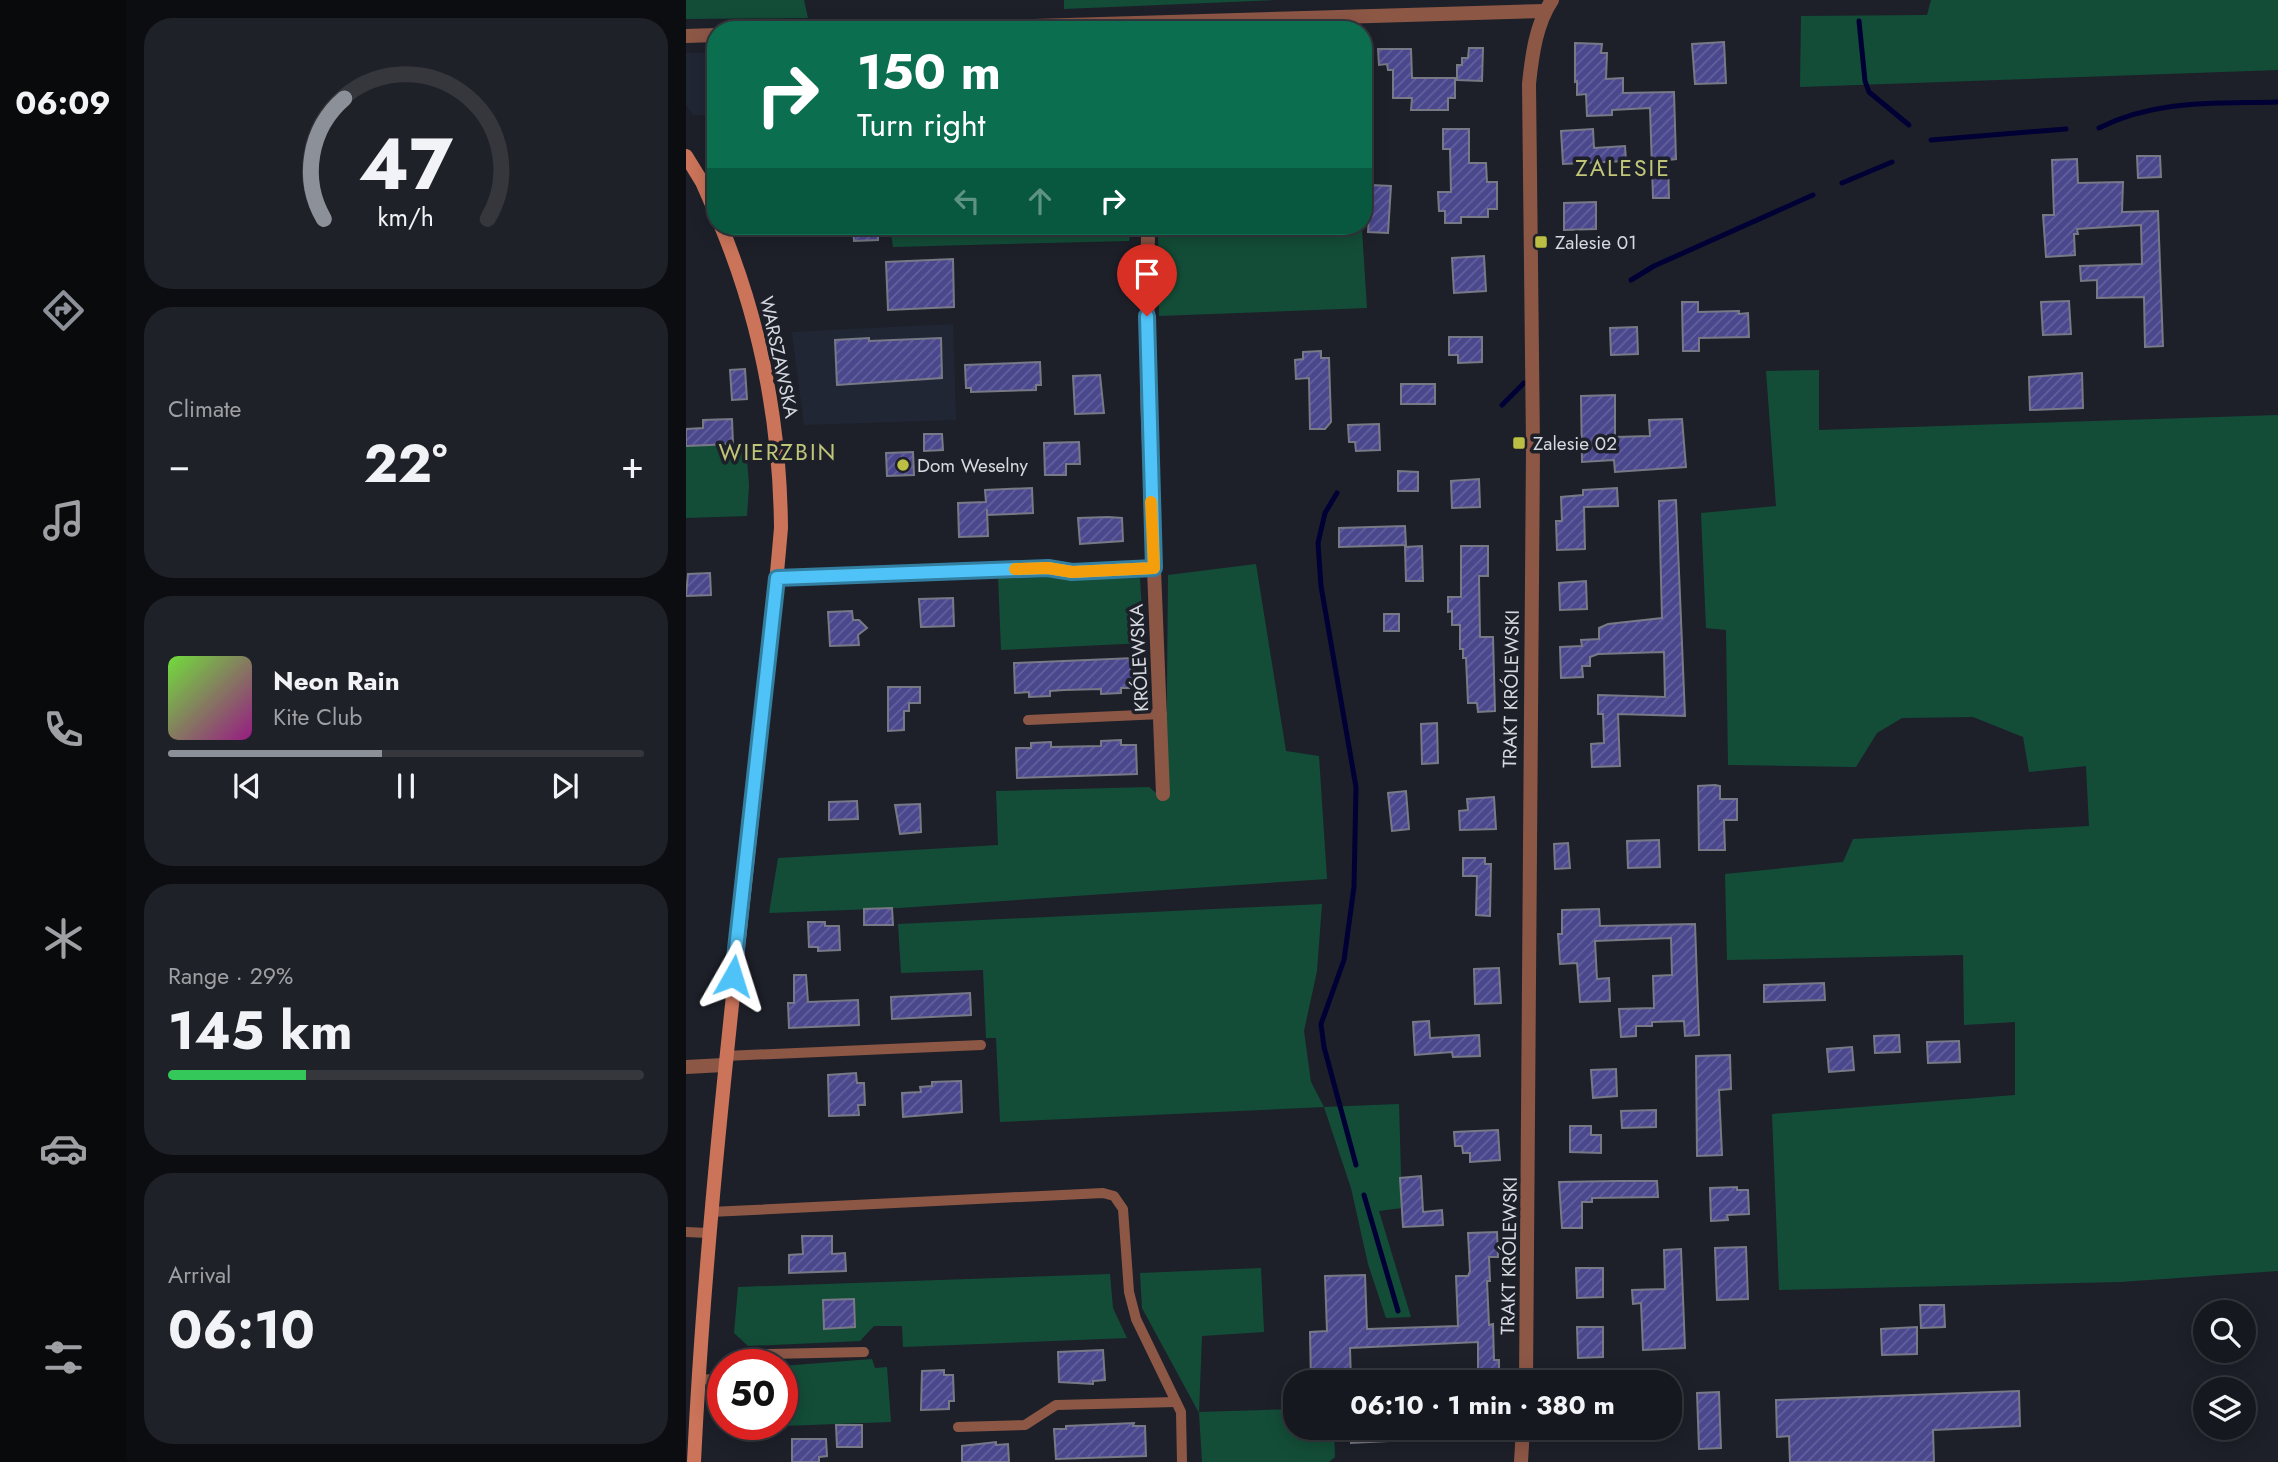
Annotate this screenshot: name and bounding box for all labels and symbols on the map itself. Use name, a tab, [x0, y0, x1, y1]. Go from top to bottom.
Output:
district label: ZALESIE	[1575, 151, 1671, 185]
place label: Zalesie 01	[1555, 229, 1637, 256]
marker: Zalesie 01	[1533, 234, 1549, 250]
pin	[1117, 244, 1177, 316]
street label: WARSZAWSKA	[753, 294, 805, 421]
place label: Zalesie 02	[1533, 430, 1617, 457]
district label: WIERZBIN	[719, 435, 837, 469]
marker: Zalesie 02	[1511, 435, 1527, 451]
place label: Dom Weselny	[917, 452, 1029, 479]
marker: Dom Weselny	[895, 457, 911, 473]
street label: KRÓLEWSKA	[1123, 603, 1155, 713]
street label: TRAKT KRÓLEWSKI	[1496, 610, 1526, 768]
position arrow	[696, 939, 770, 1013]
street label: TRAKT KRÓLEWSKI	[1494, 1177, 1524, 1335]
speed limit sign: 50	[707, 1349, 798, 1440]

